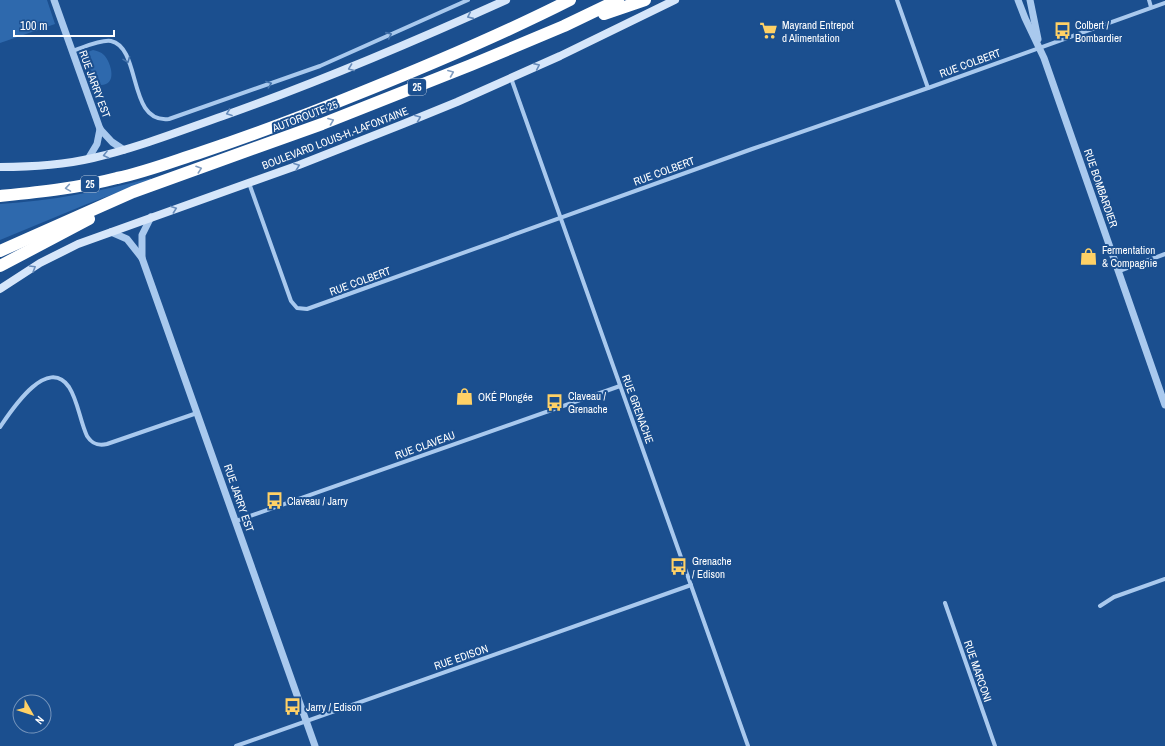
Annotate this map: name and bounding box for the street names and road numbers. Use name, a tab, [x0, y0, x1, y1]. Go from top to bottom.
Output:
street label: RUE COLBERT	[938, 45, 1003, 81]
street label: RUE JARRY EST	[76, 48, 114, 120]
road number: 25	[408, 79, 426, 95]
street label: AUTOROUTE 25	[269, 97, 340, 135]
street label: BOULEVARD LOUIS-H.-LAFONTAINE	[260, 104, 410, 172]
street label: RUE BOMBARDIER	[1081, 147, 1121, 230]
street label: RUE COLBERT	[632, 153, 697, 189]
road number: 25	[81, 176, 99, 192]
street label: RUE COLBERT	[328, 263, 393, 299]
street label: RUE GRENACHE	[619, 372, 657, 446]
street label: RUE CLAVEAU	[393, 428, 457, 462]
street label: RUE JARRY EST	[221, 462, 257, 534]
street label: RUE MARCONI	[961, 638, 995, 704]
street label: RUE EDISON	[432, 641, 490, 673]

